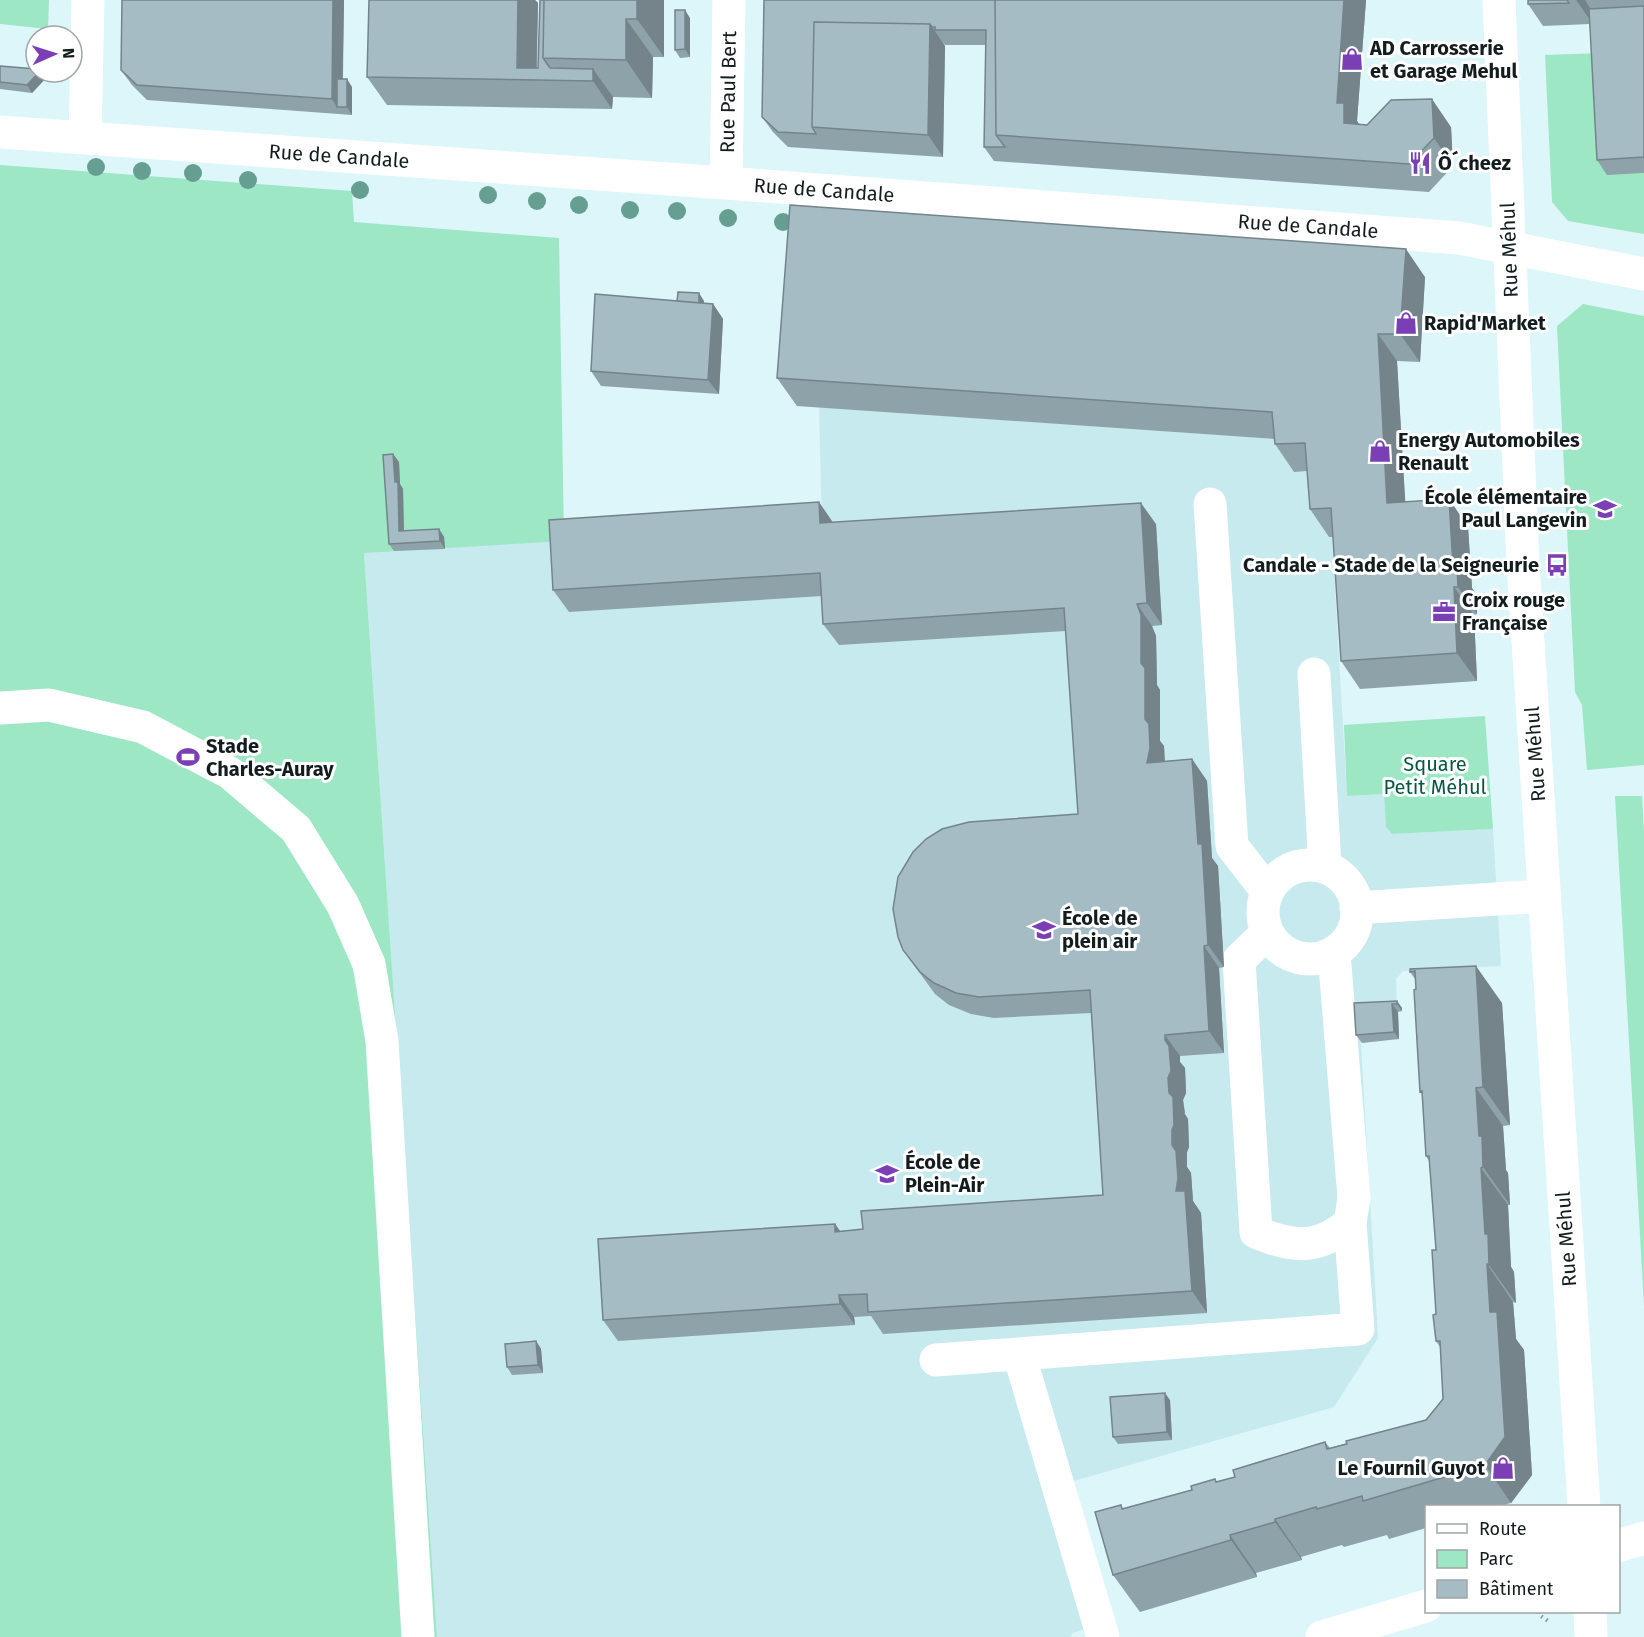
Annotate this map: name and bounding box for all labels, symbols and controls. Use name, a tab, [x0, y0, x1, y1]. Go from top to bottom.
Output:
north arrow	[24, 24, 84, 84]
street label: Rue Paul Bert	[715, 30, 741, 153]
place label: AD Carrosserie et Garage Mehul	[1369, 36, 1518, 83]
shop icon: AD Carrosserie et Garage Mehul	[1339, 46, 1365, 72]
text: N	[59, 47, 78, 59]
street label: Rue de Candale	[268, 139, 410, 173]
restaurant icon: Ô´cheez	[1407, 150, 1433, 176]
place label: Ô´cheez	[1438, 150, 1511, 175]
street label: Rue de Candale	[753, 173, 895, 207]
street label: Rue Méhul	[1495, 202, 1523, 298]
street label: Rue de Candale	[1237, 209, 1379, 243]
shop icon: Rapid'Market	[1393, 310, 1419, 336]
place label: Rapid'Market	[1424, 311, 1546, 335]
place label: Energy Automobiles Renault	[1398, 428, 1580, 475]
shop icon: Energy Automobiles Renault	[1367, 438, 1393, 464]
place label: École élémentaire Paul Langevin	[1424, 484, 1587, 532]
school or university icon: École élémentaire Paul Langevin	[1592, 496, 1618, 522]
bus stop icon: Candale - Stade de la Seigneurie	[1544, 552, 1570, 578]
place label: Candale - Stade de la Seigneurie	[1243, 553, 1539, 577]
place label: Croix rouge Française	[1462, 588, 1565, 635]
office icon: Croix rouge Française	[1431, 599, 1457, 625]
street label: Rue Méhul	[1520, 705, 1550, 803]
place label: Stade Charles-Auray	[206, 734, 334, 781]
sports icon: Stade Charles-Auray	[175, 744, 201, 770]
park label: Square Petit Méhul	[1384, 752, 1487, 799]
place label: École de plein air	[1062, 905, 1138, 953]
school or university icon: École de plein air	[1031, 917, 1057, 943]
place label: École de Plein-Air	[905, 1149, 985, 1197]
school or university icon: École de Plein-Air	[874, 1161, 900, 1187]
street label: Rue Méhul	[1551, 1190, 1581, 1288]
shop icon: Le Fournil Guyot	[1490, 1455, 1516, 1481]
place label: Le Fournil Guyot	[1337, 1456, 1485, 1480]
legend	[1425, 1505, 1620, 1613]
text: Route	[1479, 1518, 1527, 1540]
text: Parc	[1479, 1548, 1514, 1570]
text: Bâtiment	[1479, 1578, 1554, 1600]

